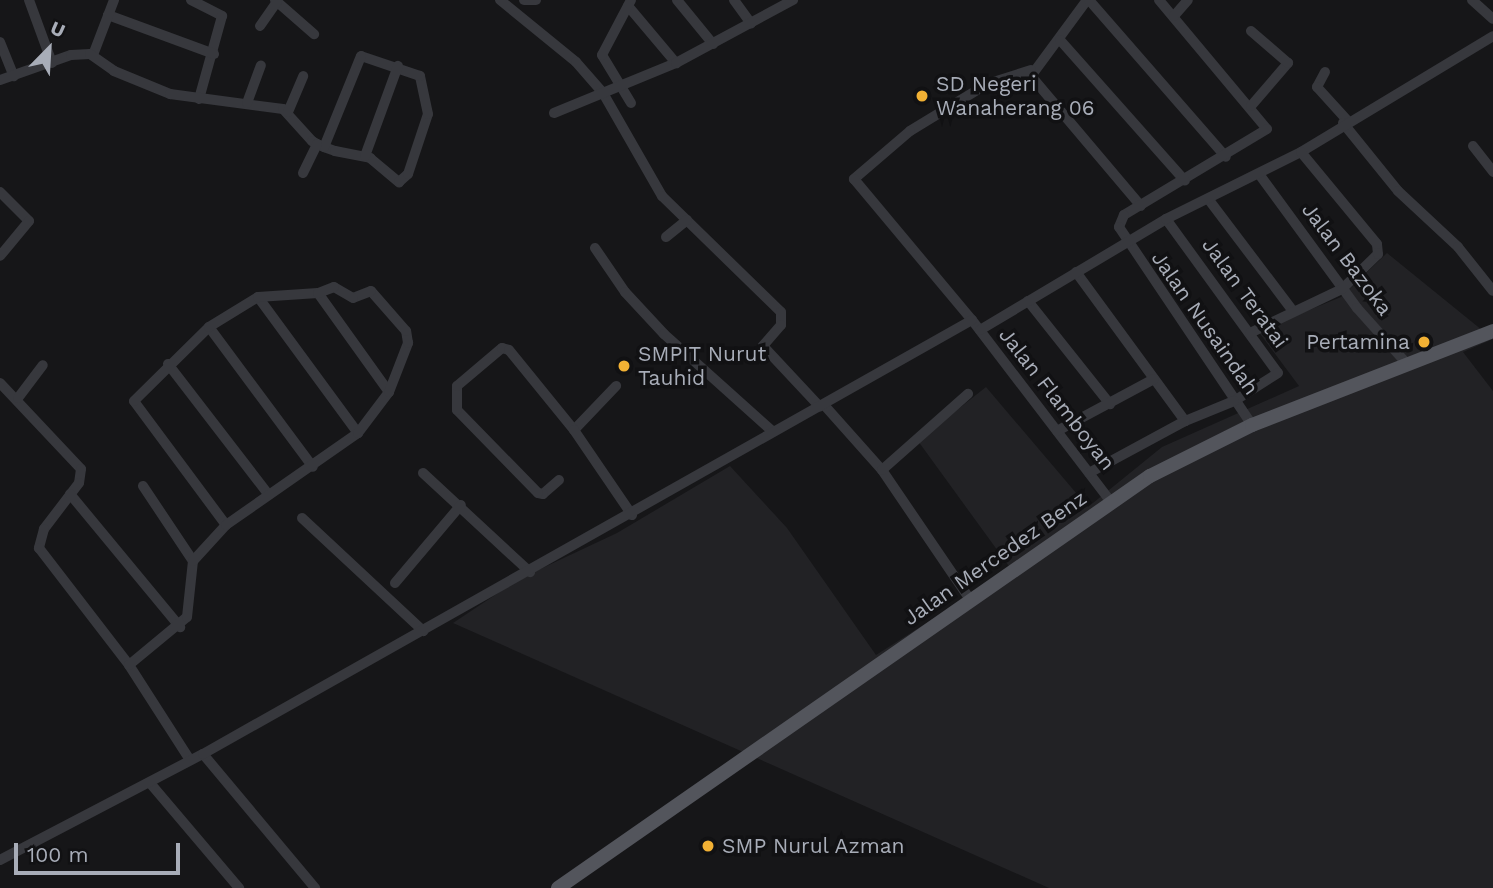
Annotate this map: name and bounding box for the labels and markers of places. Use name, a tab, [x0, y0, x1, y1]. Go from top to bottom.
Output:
place label: SD Negeri Wanaherang 06	[936, 71, 1095, 121]
marker: SD Negeri Wanaherang 06	[914, 88, 930, 104]
place label: Pertamina	[1306, 329, 1410, 355]
marker: Pertamina	[1416, 334, 1432, 350]
place label: SMPIT Nurut Tauhid	[638, 341, 767, 391]
marker: SMPIT Nurut Tauhid	[616, 358, 632, 374]
place label: SMP Nurul Azman	[722, 833, 907, 859]
marker: SMP Nurul Azman	[700, 838, 716, 854]

